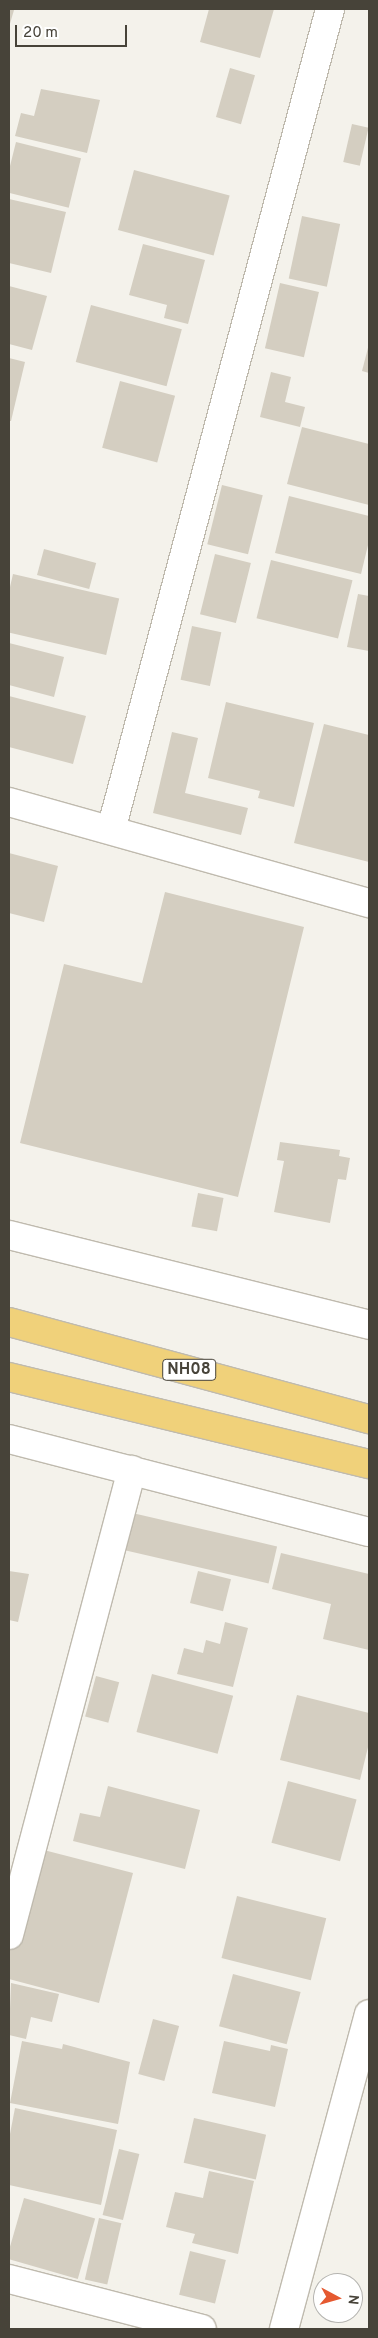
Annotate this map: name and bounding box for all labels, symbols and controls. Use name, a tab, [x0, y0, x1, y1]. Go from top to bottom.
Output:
scale bar	[18, 15, 130, 47]
text: 20 m	[23, 24, 58, 43]
road number: NH08	[162, 1356, 216, 1384]
north arrow	[313, 2273, 363, 2323]
text: N	[343, 2294, 361, 2305]

